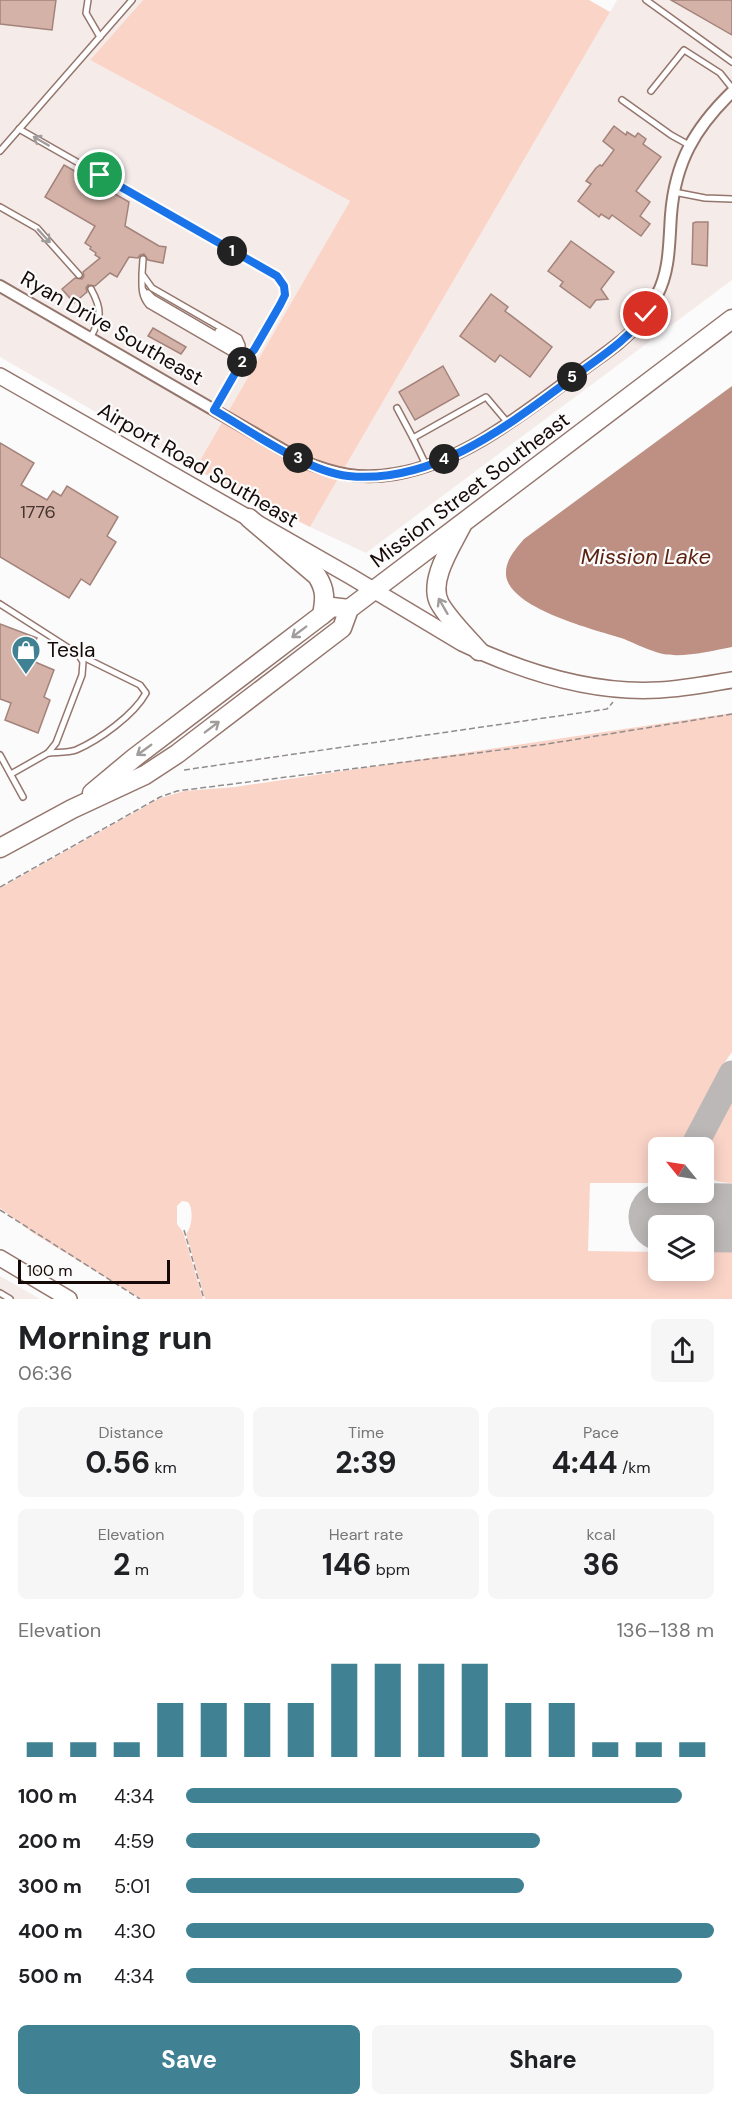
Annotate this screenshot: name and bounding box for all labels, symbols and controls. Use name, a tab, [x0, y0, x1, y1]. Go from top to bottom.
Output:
one-way arrow	[33, 135, 51, 146]
pin	[74, 149, 125, 200]
icon: arrive	[83, 158, 116, 191]
one-way arrow	[36, 228, 51, 243]
pin: 1	[217, 236, 247, 266]
text: 1	[229, 240, 235, 261]
street label: Ryan Drive Southeast	[16, 264, 208, 392]
pin	[620, 288, 671, 339]
icon: check	[629, 297, 662, 330]
pin: 2	[227, 347, 257, 377]
text: 2	[237, 351, 247, 372]
pin: 5	[557, 362, 587, 392]
text: 5	[567, 366, 577, 387]
street label: Airport Road Southeast	[93, 396, 303, 534]
street label: Mission Street Southeast	[365, 406, 575, 574]
pin: 3	[283, 443, 313, 473]
pin: 4	[429, 444, 459, 474]
text: 3	[293, 447, 303, 468]
text: 4	[439, 448, 449, 469]
house number: 1776	[20, 500, 56, 524]
water label: Mission Lake	[581, 542, 711, 571]
one-way arrow	[437, 598, 449, 615]
one-way arrow	[291, 625, 307, 638]
shop icon: Tesla	[10, 634, 42, 676]
place label: Tesla	[47, 636, 95, 664]
one-way arrow	[204, 721, 220, 733]
one-way arrow	[136, 744, 152, 756]
north arrow	[648, 1137, 714, 1203]
map controls	[648, 1137, 714, 1281]
button: layers	[648, 1215, 714, 1281]
scale bar	[18, 1257, 170, 1284]
text: 100 m	[27, 1260, 72, 1281]
text: Morning run	[18, 1316, 212, 1359]
button: share	[651, 1319, 714, 1382]
text: 06:36	[18, 1360, 73, 1386]
text: Distance	[99, 1422, 163, 1443]
text: Time	[348, 1422, 384, 1443]
text: Pace	[583, 1422, 619, 1443]
text: 0.56	[85, 1443, 150, 1482]
text: 2:39	[335, 1443, 397, 1482]
text: 4:44	[552, 1443, 618, 1482]
text: km	[150, 1457, 177, 1478]
text: /km	[618, 1457, 650, 1478]
text: Elevation	[98, 1524, 164, 1545]
text: Heart rate	[329, 1524, 403, 1545]
text: kcal	[587, 1524, 615, 1545]
text: 2	[113, 1545, 130, 1584]
text: 146	[322, 1545, 371, 1584]
text: 36	[582, 1545, 620, 1584]
text: m	[130, 1559, 149, 1580]
text: bpm	[371, 1559, 410, 1580]
text: Elevation	[18, 1617, 101, 1643]
text: 136–138 m	[617, 1617, 714, 1643]
text: 100 m	[18, 1783, 77, 1809]
text: 4:34	[114, 1783, 154, 1809]
text: 200 m	[18, 1828, 81, 1854]
text: 4:59	[114, 1828, 154, 1854]
text: 300 m	[18, 1873, 82, 1899]
text: 5:01	[114, 1873, 150, 1899]
text: 400 m	[18, 1918, 83, 1944]
text: 4:30	[114, 1918, 156, 1944]
text: 500 m	[18, 1963, 82, 1989]
text: 4:34	[114, 1963, 154, 1989]
button: Save	[18, 2025, 360, 2094]
button: Share	[372, 2025, 714, 2094]

